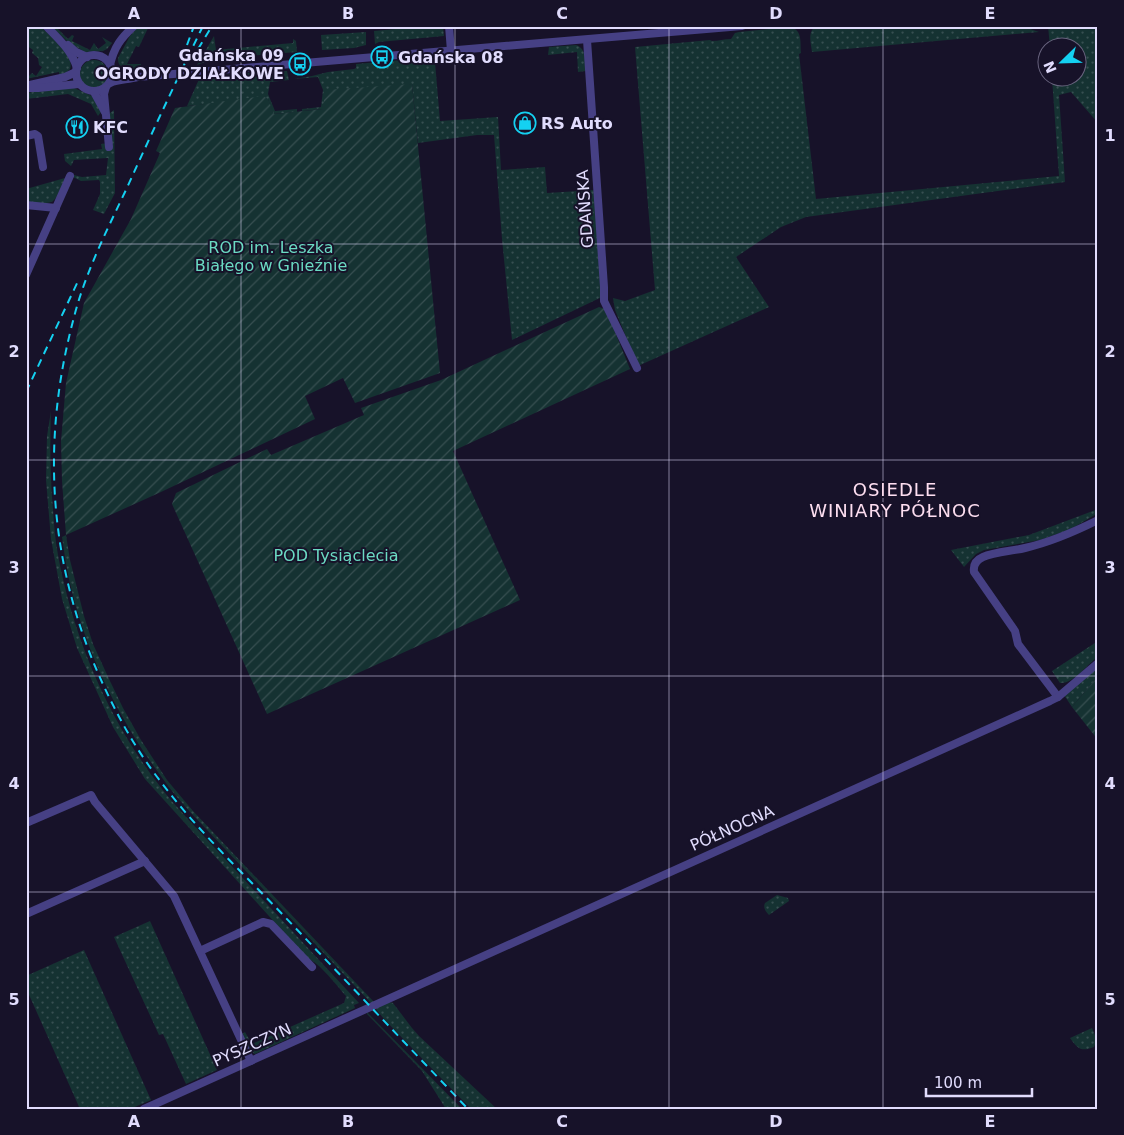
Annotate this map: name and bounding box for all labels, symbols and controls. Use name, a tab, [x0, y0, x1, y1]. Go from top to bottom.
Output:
text: A	[128, 4, 141, 23]
text: B	[342, 4, 354, 23]
text: C	[556, 4, 568, 23]
text: D	[769, 4, 783, 23]
text: E	[985, 4, 995, 23]
north arrow	[1036, 38, 1086, 88]
bus stop icon: Gdańska 08	[370, 45, 394, 69]
place label: Gdańska 09 OGRODY DZIAŁKOWE	[95, 46, 284, 83]
place label: Gdańska 08	[398, 48, 504, 67]
bus stop icon: Gdańska 09 OGRODY DZIAŁKOWE	[288, 52, 312, 76]
text: N	[1040, 59, 1060, 76]
shop icon: RS Auto	[513, 111, 537, 135]
place label: RS Auto	[541, 114, 613, 133]
restaurant icon: KFC	[65, 115, 89, 139]
place label: KFC	[93, 118, 128, 137]
text: 1	[8, 126, 20, 145]
text: 1	[1104, 126, 1116, 145]
street label: GDAŃSKA	[573, 169, 597, 249]
park label: ROD im. Leszka Białego w Gnieźnie	[195, 238, 347, 275]
text: 2	[8, 342, 20, 361]
text: 2	[1104, 342, 1116, 361]
district label: OSIEDLE WINIARY PÓŁNOC	[809, 479, 981, 521]
park label: POD Tysiąclecia	[273, 546, 399, 565]
text: 3	[8, 558, 20, 577]
text: 3	[1104, 558, 1116, 577]
text: 4	[8, 774, 20, 793]
text: 4	[1104, 774, 1116, 793]
street label: PÓŁNOCNA	[687, 801, 777, 855]
text: 5	[8, 990, 20, 1009]
text: 5	[1104, 990, 1116, 1009]
street label: PYSZCZYN	[210, 1019, 294, 1071]
scale bar	[926, 1065, 1033, 1097]
text: 100 m	[934, 1074, 982, 1092]
text: A	[128, 1112, 141, 1131]
text: B	[342, 1112, 354, 1131]
text: C	[556, 1112, 568, 1131]
text: D	[769, 1112, 783, 1131]
text: E	[985, 1112, 995, 1131]

